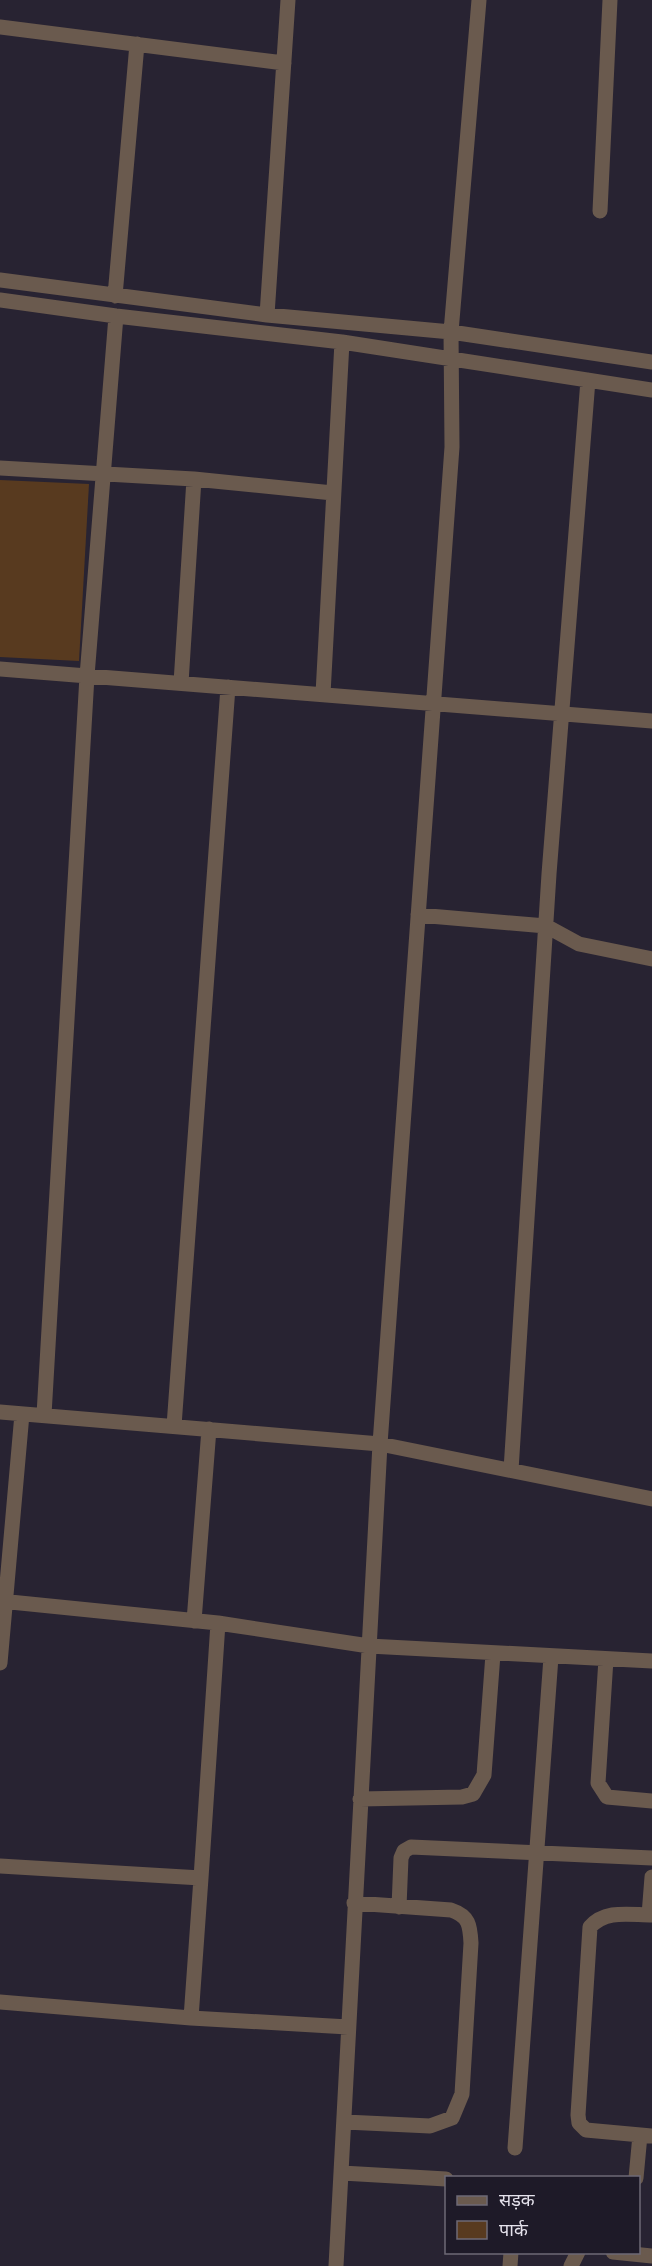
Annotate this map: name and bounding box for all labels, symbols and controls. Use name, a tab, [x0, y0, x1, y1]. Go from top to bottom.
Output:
legend	[445, 2176, 640, 2254]
text: सड़क	[499, 2189, 536, 2210]
text: पार्क	[499, 2219, 529, 2240]

